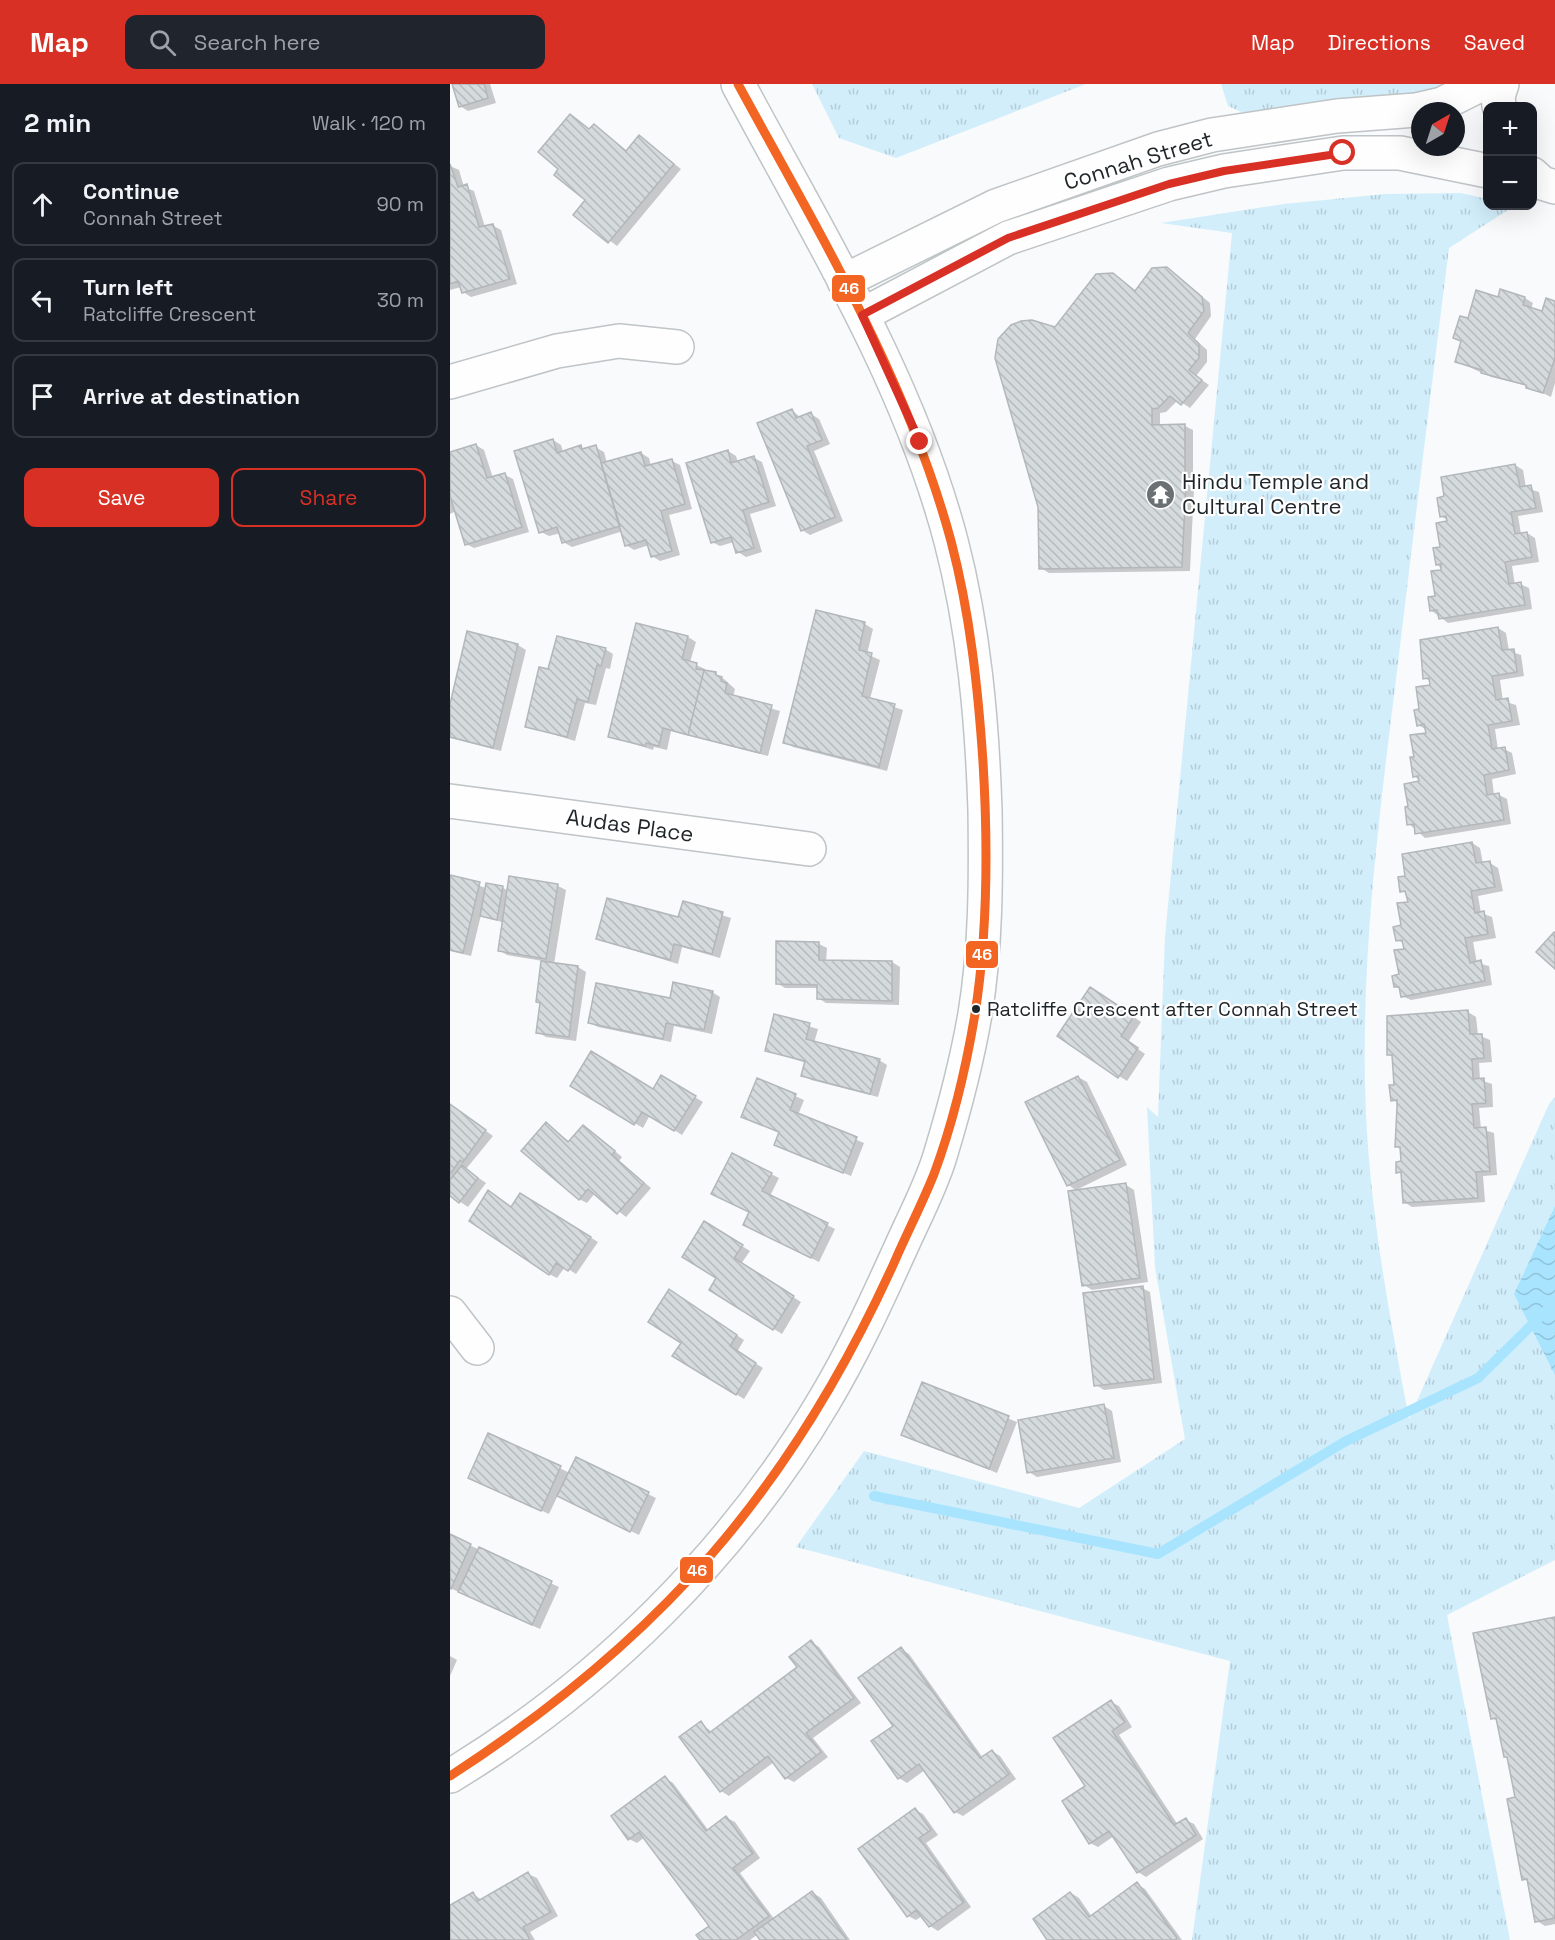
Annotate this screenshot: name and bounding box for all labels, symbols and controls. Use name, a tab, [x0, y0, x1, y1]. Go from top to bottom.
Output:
search box	[125, 15, 545, 69]
text: Map	[30, 24, 89, 60]
icon: search	[146, 26, 179, 59]
text: Search here	[194, 28, 321, 56]
text: Map	[1251, 29, 1295, 56]
text: Directions	[1328, 29, 1431, 56]
text: Saved	[1464, 29, 1525, 56]
north arrow	[1411, 102, 1465, 156]
map controls	[1483, 102, 1537, 210]
button: +	[1483, 102, 1537, 156]
text: 2 min	[24, 106, 91, 140]
text: Walk · 120 m	[312, 110, 426, 136]
street label: Connah Street	[1060, 124, 1216, 196]
route start	[1329, 139, 1355, 165]
button: −	[1483, 156, 1537, 210]
text: Continue	[83, 177, 179, 205]
icon: ahead	[26, 188, 59, 221]
text: 90 m	[377, 191, 424, 217]
text: Connah Street	[83, 205, 223, 231]
text: Turn left	[83, 273, 173, 301]
line badge: 46	[831, 274, 866, 303]
text: 46	[839, 278, 859, 299]
icon: left	[26, 284, 59, 317]
text: 30 m	[377, 287, 424, 313]
text: Ratcliffe Crescent	[83, 301, 256, 327]
icon: arrive	[26, 380, 59, 413]
text: Arrive at destination	[83, 382, 300, 410]
route end	[906, 428, 932, 454]
place label: Hindu Temple and Cultural Centre	[1182, 467, 1369, 520]
button: Save	[24, 468, 219, 527]
button: Share	[231, 468, 426, 527]
temple icon: Hindu Temple and Cultural Centre	[1145, 478, 1177, 510]
street label: Audas Place	[564, 802, 696, 848]
line badge: 46	[965, 940, 999, 969]
text: 46	[972, 944, 992, 965]
place label: Ratcliffe Crescent after Connah Street	[987, 996, 1358, 1022]
marker: Ratcliffe Crescent after Connah Street	[970, 1003, 982, 1015]
line badge: 46	[679, 1556, 714, 1584]
text: 46	[687, 1560, 707, 1581]

